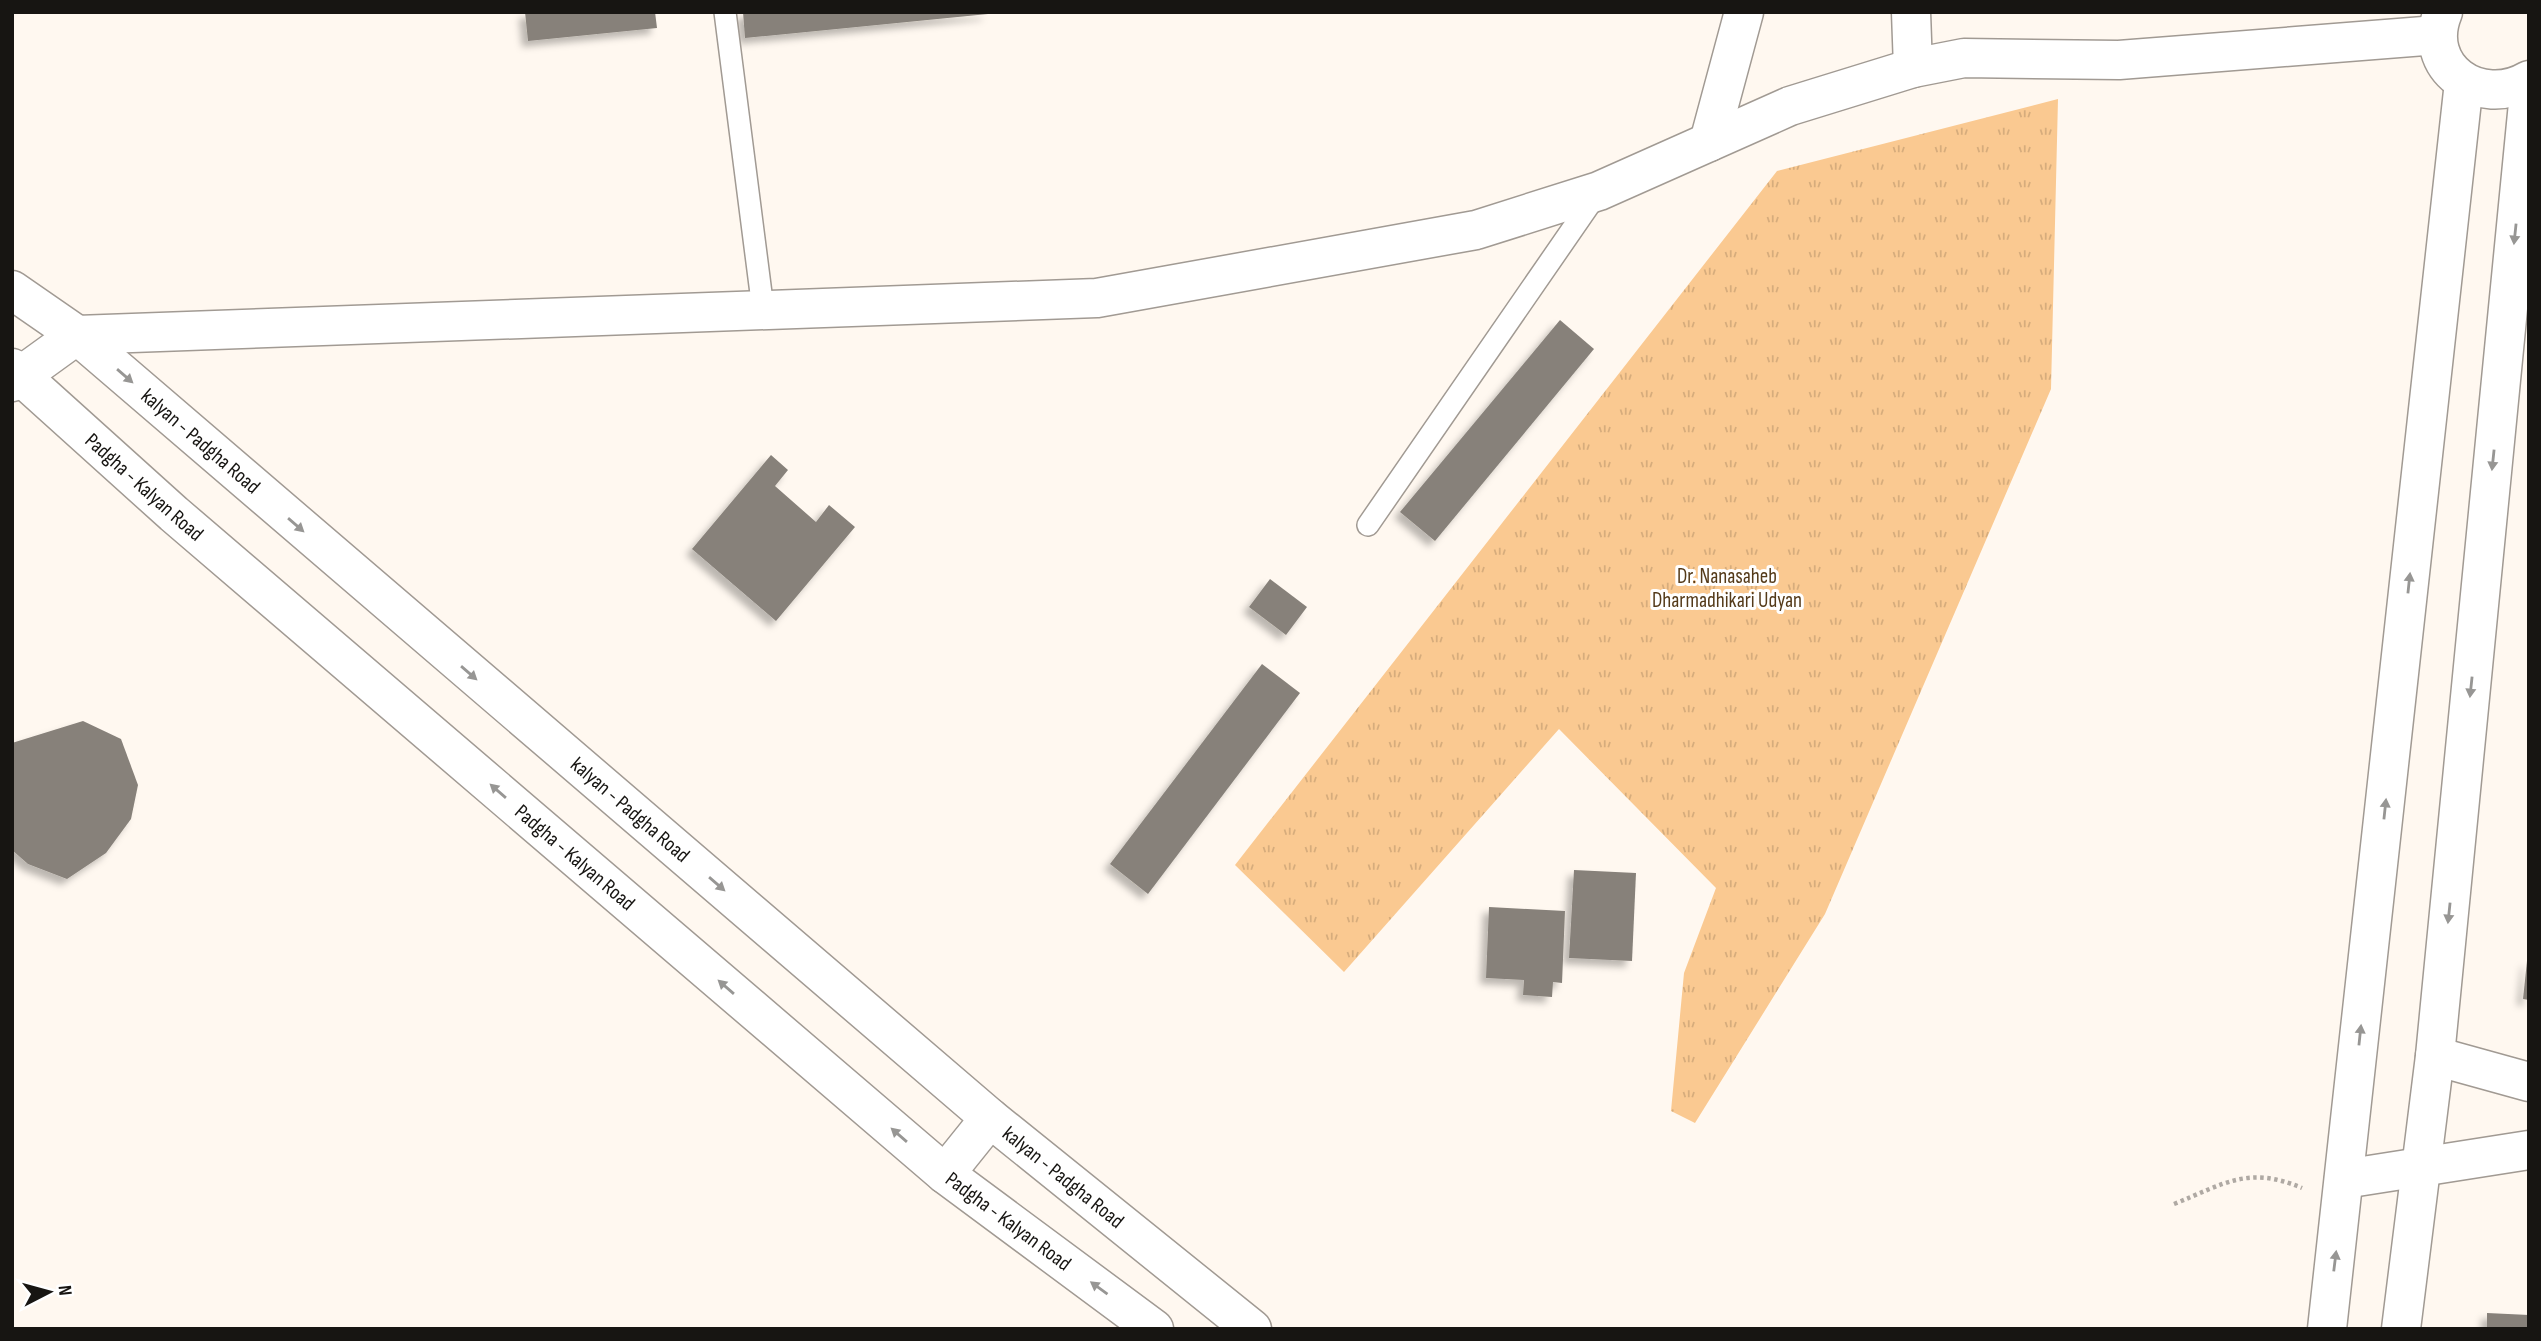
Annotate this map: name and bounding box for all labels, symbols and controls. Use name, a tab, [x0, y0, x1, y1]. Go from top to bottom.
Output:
one-way arrow	[2509, 223, 2520, 245]
one-way arrow	[116, 368, 133, 383]
street label: kalyan - Padgha Road	[136, 384, 265, 499]
street label: Padgha - Kalyan Road	[80, 428, 208, 547]
one-way arrow	[2487, 449, 2498, 471]
one-way arrow	[288, 517, 305, 532]
park label: Dr. Nanasaheb Dharmadhikari Udyan	[1652, 564, 1802, 613]
one-way arrow	[2404, 571, 2415, 593]
one-way arrow	[461, 665, 478, 680]
one-way arrow	[2465, 676, 2476, 698]
street label: kalyan - Padgha Road	[565, 752, 695, 868]
one-way arrow	[489, 783, 507, 799]
one-way arrow	[2380, 798, 2391, 820]
street label: Padgha - Kalyan Road	[510, 799, 640, 916]
one-way arrow	[708, 876, 725, 891]
one-way arrow	[2443, 902, 2454, 924]
one-way arrow	[718, 980, 735, 995]
one-way arrow	[2355, 1024, 2366, 1046]
street label: kalyan - Padgha Road	[997, 1121, 1129, 1234]
one-way arrow	[890, 1127, 908, 1143]
street label: Padgha - Kalyan Road	[940, 1167, 1076, 1276]
one-way arrow	[2330, 1250, 2341, 1272]
north arrow	[14, 1257, 84, 1327]
one-way arrow	[1090, 1281, 1108, 1295]
text: N	[52, 1284, 76, 1297]

